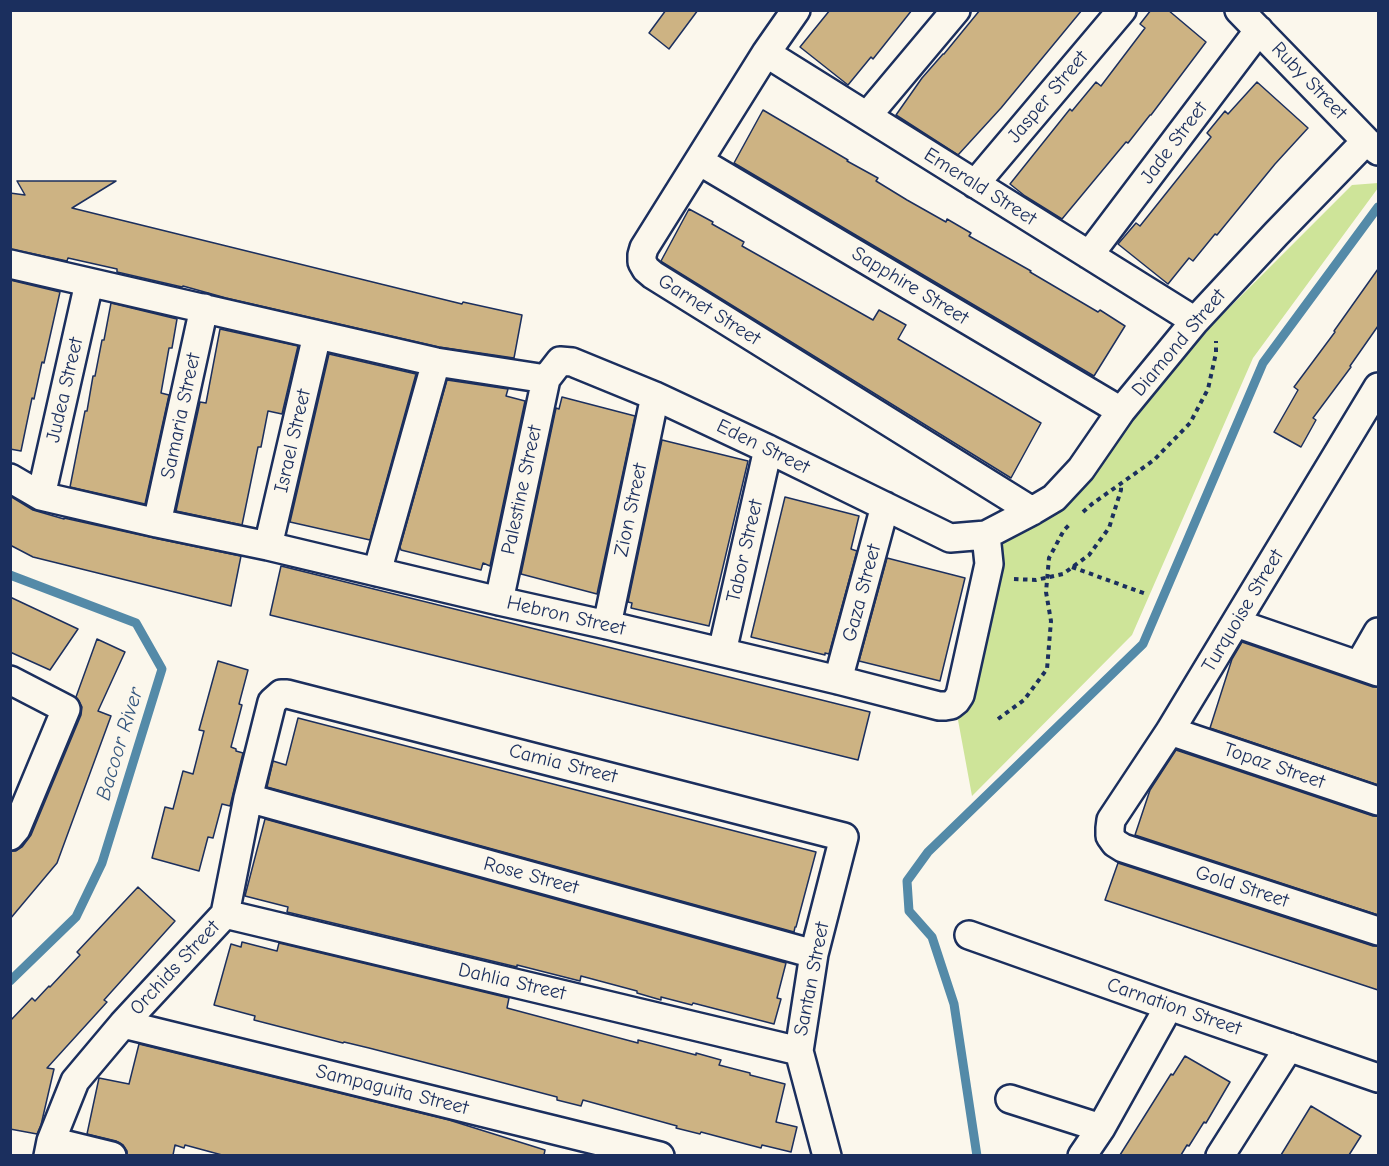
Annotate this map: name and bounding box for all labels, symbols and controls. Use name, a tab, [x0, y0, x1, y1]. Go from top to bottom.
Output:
street label: Ruby Street	[1266, 37, 1352, 125]
street label: Jasper Street	[1002, 46, 1094, 148]
street label: Jade Street	[1135, 97, 1213, 189]
street label: Emerald Street	[919, 143, 1041, 231]
street label: Sapphire Street	[847, 242, 973, 330]
street label: Garnet Street	[653, 269, 765, 351]
street label: Diamond Street	[1127, 284, 1231, 402]
street label: Judea Street	[41, 335, 89, 445]
street label: Samaria Street	[156, 351, 206, 481]
street label: Israel Street	[269, 387, 317, 495]
street label: Eden Street	[713, 414, 813, 480]
street label: Palestine Street	[497, 423, 547, 557]
street label: Zion Street	[609, 461, 653, 559]
street label: Tabor Street	[722, 497, 768, 605]
street label: Gaza Street	[837, 542, 887, 644]
street label: Turquoise Street	[1197, 545, 1289, 677]
street label: Hebron Street	[504, 591, 628, 641]
water label: Bacoor River	[91, 685, 149, 803]
street label: Topaz Street	[1220, 737, 1328, 795]
street label: Camia Street	[506, 739, 620, 789]
street label: Rose Street	[481, 852, 581, 900]
street label: Gold Street	[1192, 861, 1292, 913]
street label: Orchids Street	[125, 916, 225, 1020]
street label: Santan Street	[789, 920, 835, 1038]
street label: Dahlia Street	[456, 958, 568, 1006]
street label: Carnation Street	[1104, 973, 1244, 1041]
street label: Sampaguita Street	[313, 1059, 471, 1121]

